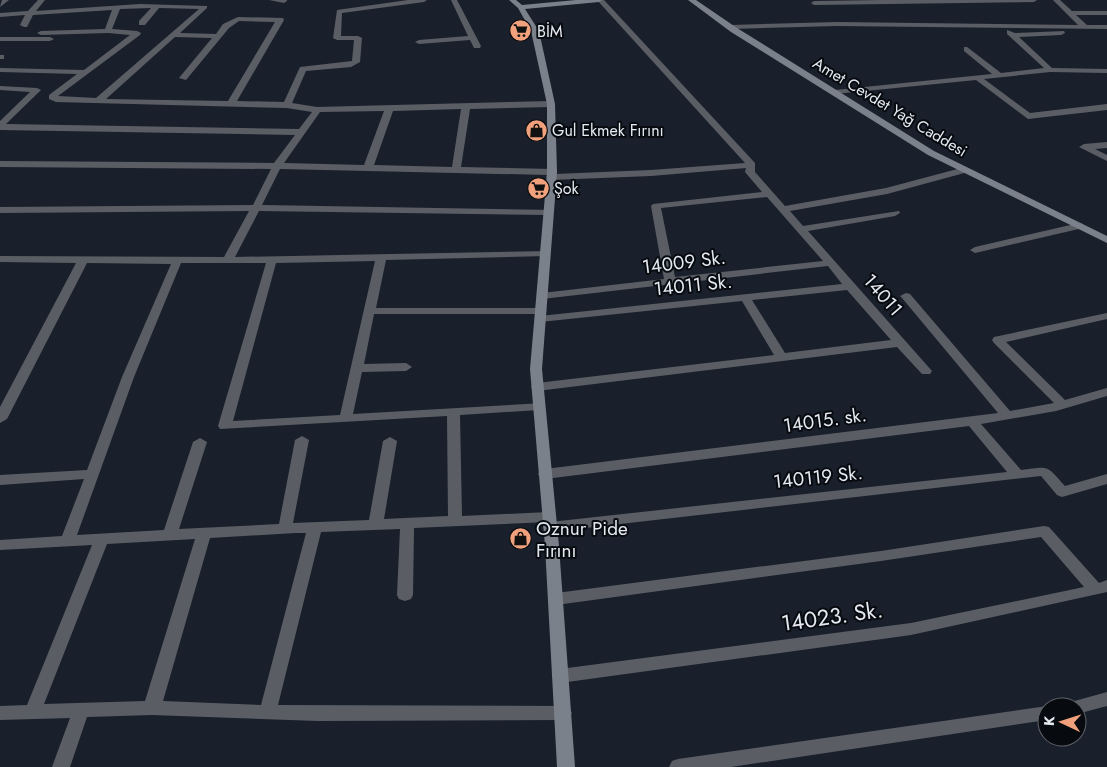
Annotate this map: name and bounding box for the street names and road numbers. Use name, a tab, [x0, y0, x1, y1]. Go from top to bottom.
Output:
street label: Amet Cevdet Yağ Caddesi	[808, 52, 972, 162]
street label: 14009 Sk.	[641, 243, 727, 281]
street label: 14011 Sk.	[652, 267, 734, 303]
street label: 14011	[857, 268, 909, 322]
street label: 14015. sk.	[782, 401, 868, 439]
street label: 140119 Sk.	[772, 459, 864, 495]
street label: 14023. Sk.	[779, 593, 885, 639]

